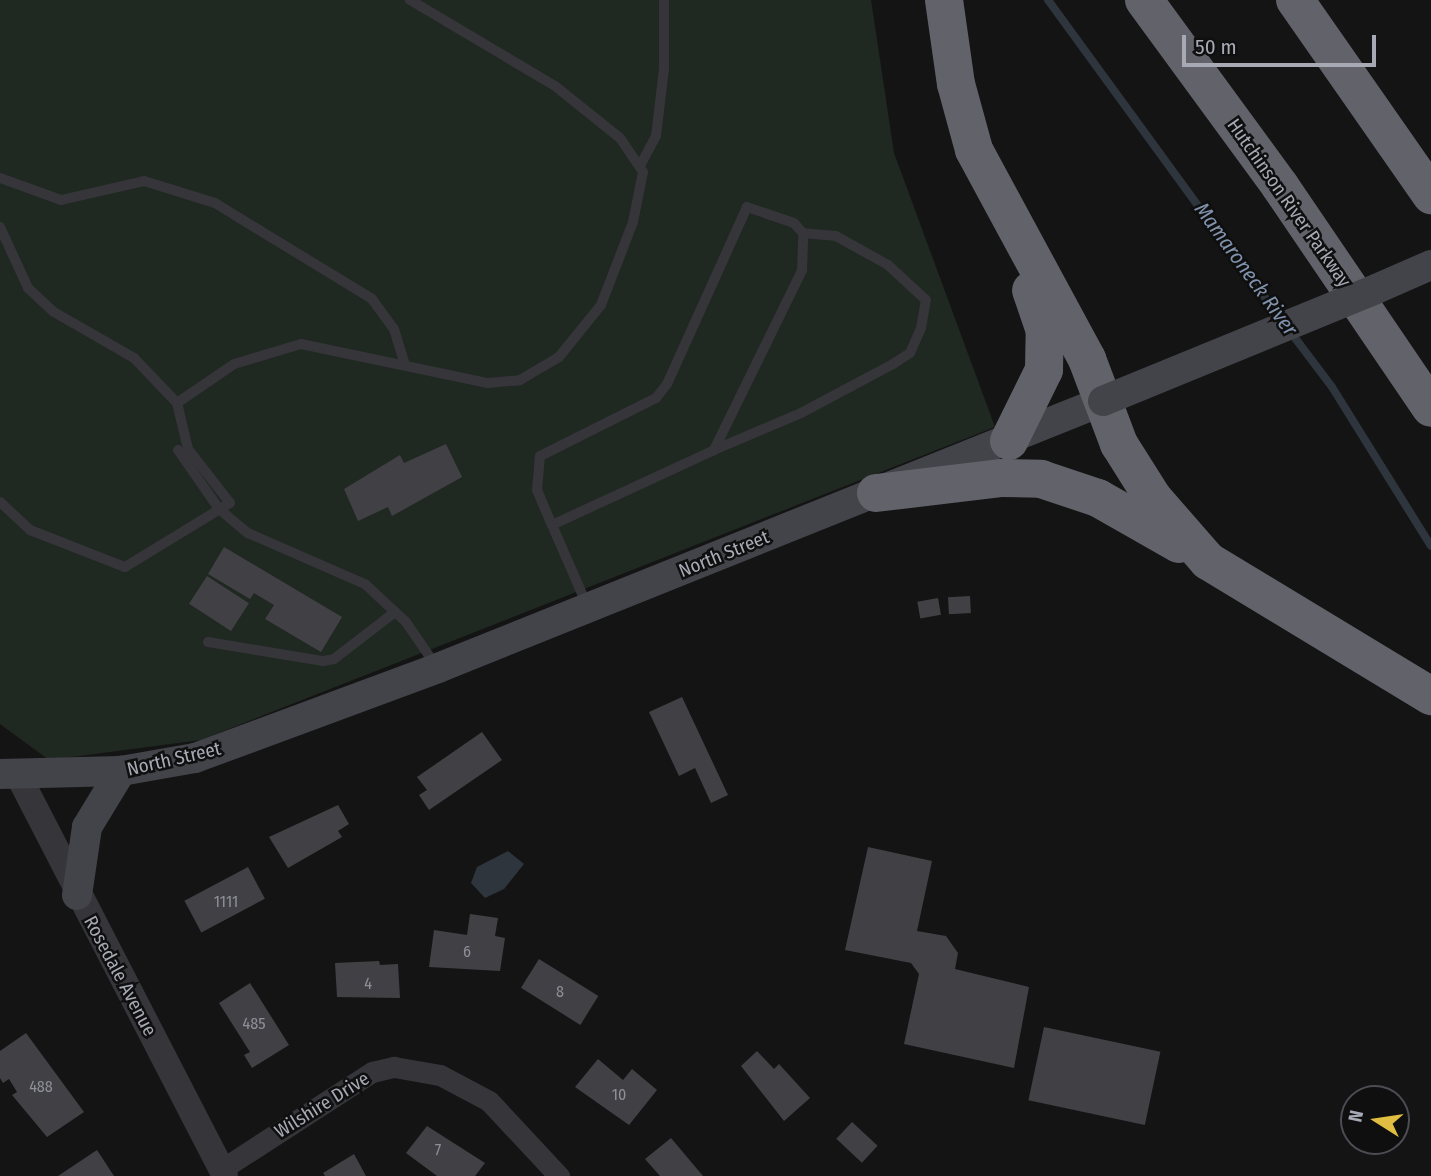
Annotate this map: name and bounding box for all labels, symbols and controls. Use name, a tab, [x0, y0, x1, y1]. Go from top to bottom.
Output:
scale bar	[1186, 21, 1380, 65]
text: 50 m	[1195, 34, 1237, 60]
street label: Hutchinson River Parkway	[1222, 114, 1356, 292]
water label: Mamaroneck River	[1189, 197, 1303, 341]
street label: North Street	[675, 526, 773, 582]
street label: North Street	[125, 737, 223, 781]
house number: 1111	[214, 892, 238, 912]
street label: Rosedale Avenue	[79, 912, 161, 1040]
house number: 6	[463, 942, 471, 962]
house number: 4	[364, 974, 372, 994]
house number: 8	[556, 982, 564, 1002]
house number: 485	[242, 1014, 266, 1034]
street label: Wilshire Drive	[271, 1067, 373, 1143]
house number: 488	[29, 1077, 53, 1097]
house number: 10	[612, 1085, 626, 1105]
north arrow	[1340, 1085, 1410, 1155]
text: N	[1343, 1108, 1368, 1124]
house number: 7	[435, 1140, 441, 1160]

